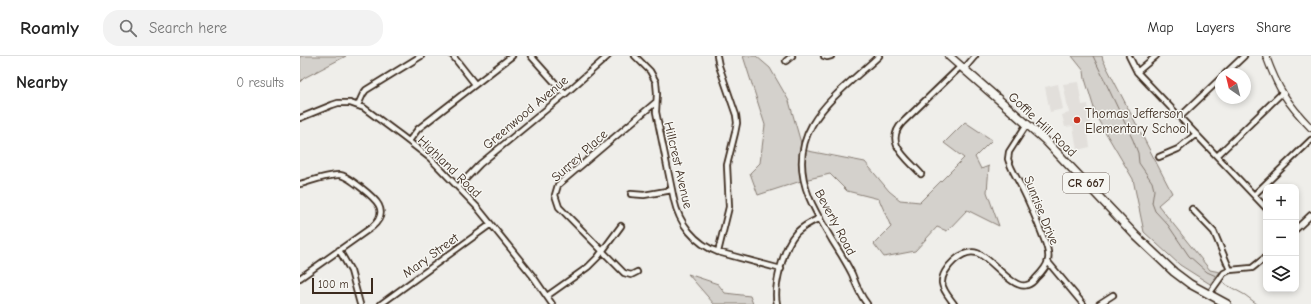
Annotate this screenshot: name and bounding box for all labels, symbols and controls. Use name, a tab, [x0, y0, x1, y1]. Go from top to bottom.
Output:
search box	[103, 10, 383, 46]
text: Roamly	[20, 17, 79, 39]
icon: search	[117, 17, 139, 39]
text: Search here	[149, 19, 227, 37]
text: Map	[1147, 19, 1174, 36]
text: Layers	[1196, 19, 1234, 36]
text: Share	[1256, 19, 1291, 36]
north arrow	[1215, 68, 1251, 104]
street label: Greenwood Avenue	[480, 72, 571, 152]
text: Nearby	[16, 73, 67, 92]
text: 0 results	[236, 75, 284, 90]
street label: Goffle Hill Road	[1006, 89, 1080, 160]
place label: Thomas Jefferson Elementary School	[1085, 106, 1189, 136]
marker: Thomas Jefferson Elementary School	[1072, 115, 1082, 125]
street label: Hillcrest Avenue	[661, 120, 696, 211]
street label: Surrey Place	[548, 126, 611, 184]
street label: Highland Road	[415, 132, 484, 200]
street label: Sunrise Drive	[1021, 173, 1062, 247]
road number: CR 667	[1063, 173, 1109, 193]
map controls	[1263, 184, 1299, 292]
button: +	[1263, 184, 1299, 220]
street label: Beverly Road	[812, 187, 859, 258]
button: −	[1263, 220, 1299, 256]
street label: Mary Street	[399, 229, 462, 281]
button: layers	[1263, 256, 1299, 292]
scale bar	[312, 276, 373, 295]
text: 100 m	[318, 278, 349, 291]

